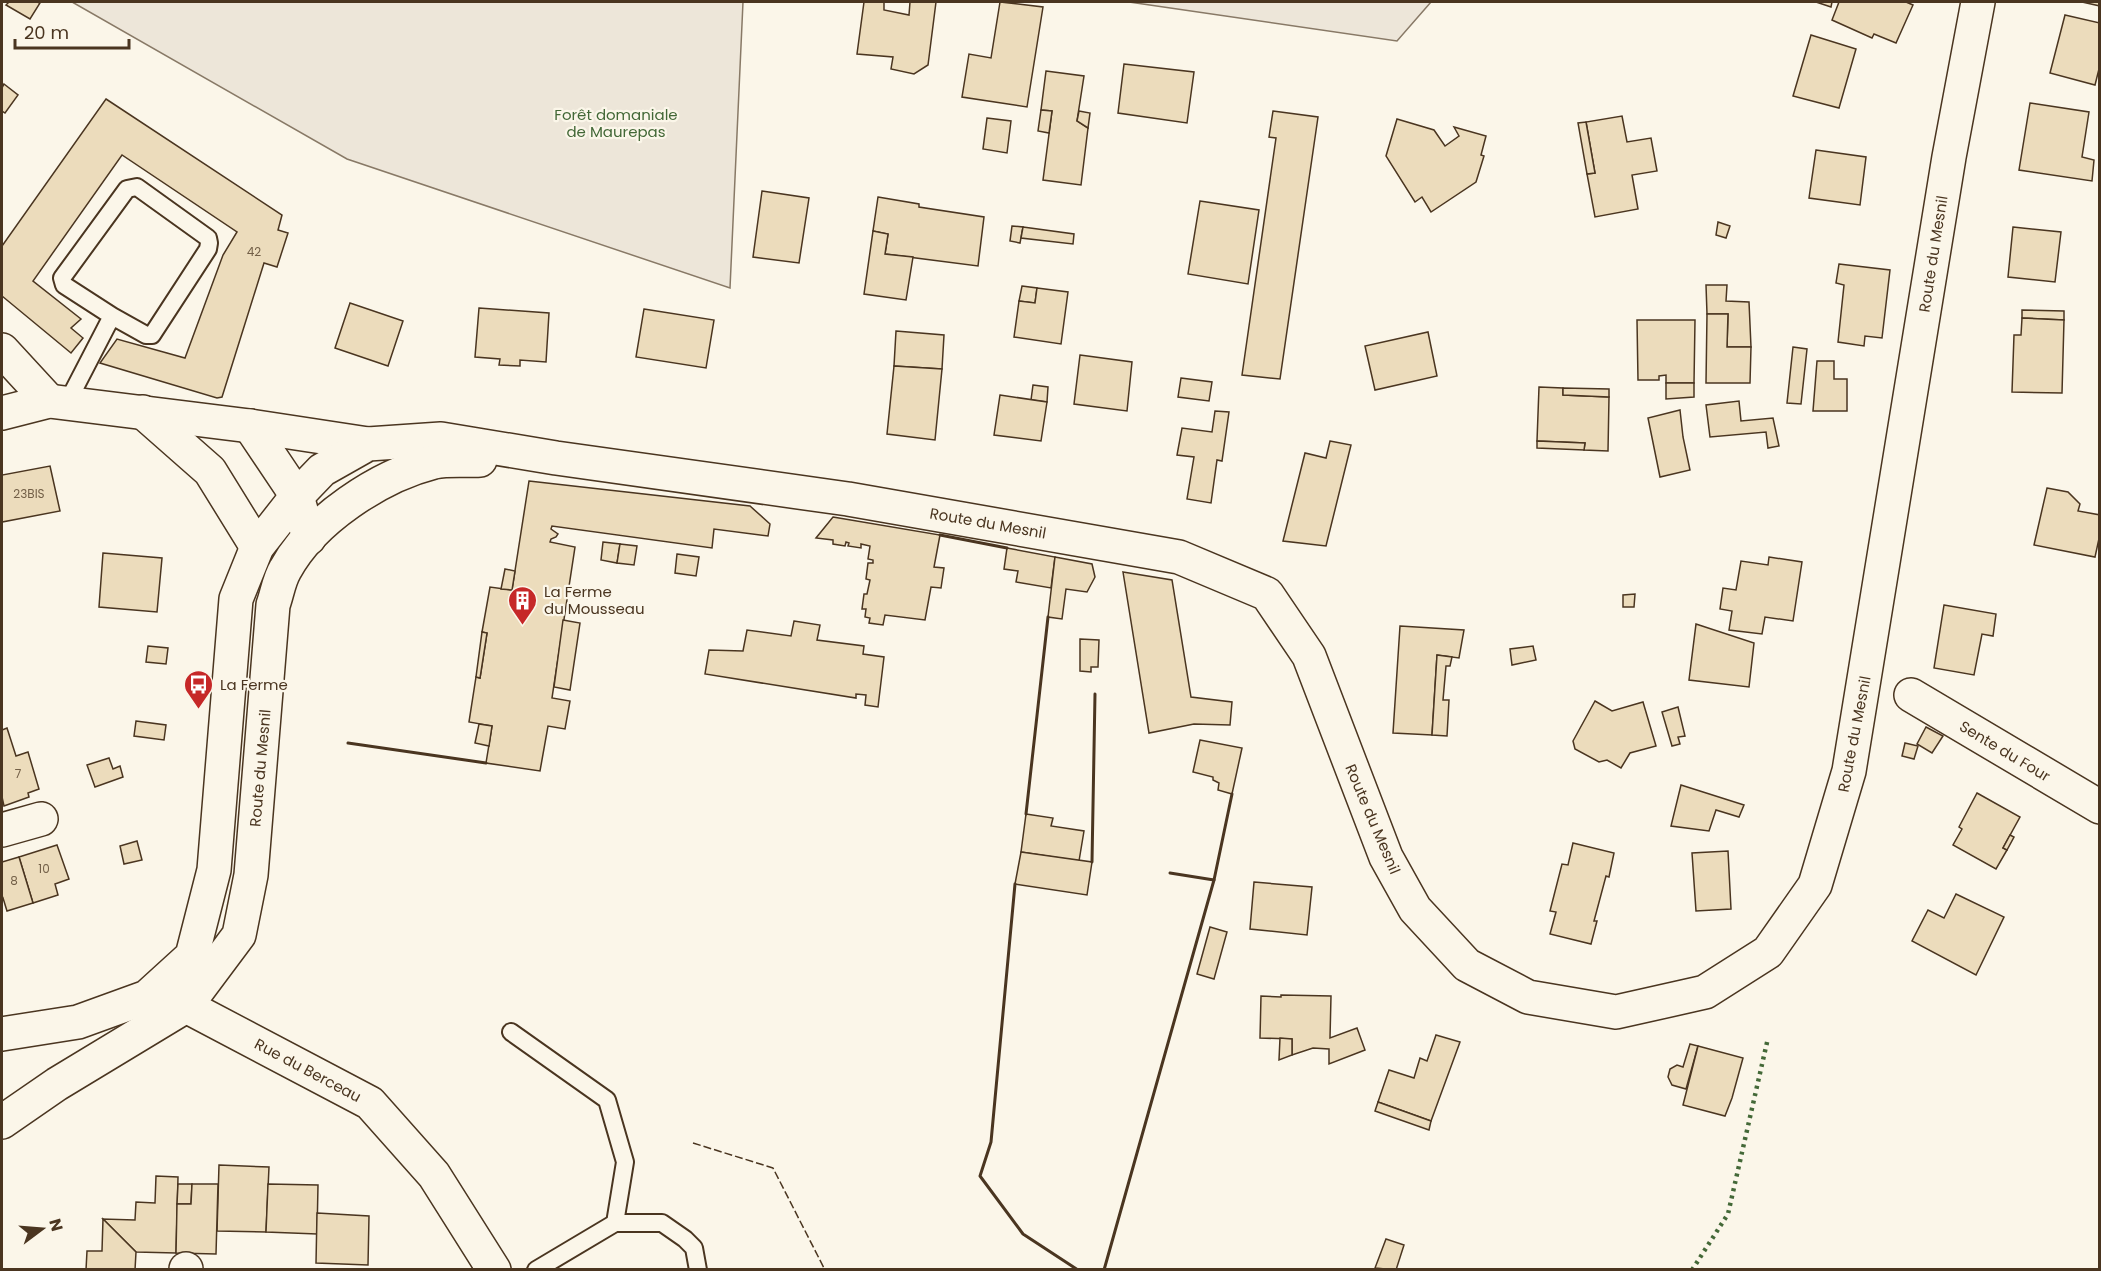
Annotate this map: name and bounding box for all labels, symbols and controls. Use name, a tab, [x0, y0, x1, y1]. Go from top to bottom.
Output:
scale bar	[15, 12, 129, 50]
text: 20 m	[24, 20, 69, 45]
park label: Forêt domaniale de Maurepas	[554, 104, 678, 142]
street label: Route du Mesnil	[1913, 194, 1953, 314]
house number: 42	[247, 243, 261, 260]
house number: 23BIS	[13, 485, 45, 502]
street label: Route du Mesnil	[928, 502, 1048, 544]
place label: La Ferme du Mousseau	[544, 581, 645, 619]
building icon: La Ferme du Mousseau	[507, 584, 539, 626]
bus stop icon: La Ferme	[183, 668, 215, 710]
place label: La Ferme	[220, 674, 288, 695]
street label: Route du Mesnil	[1832, 674, 1876, 794]
street label: Route du Mesnil	[244, 708, 276, 828]
street label: Sente du Four	[1956, 716, 2055, 787]
street label: Route du Mesnil	[1340, 761, 1406, 877]
house number: 7	[15, 765, 22, 782]
house number: 10	[38, 860, 50, 877]
house number: 8	[10, 872, 18, 889]
street label: Rue du Berceau	[251, 1033, 365, 1107]
north arrow	[12, 1199, 72, 1259]
text: N	[43, 1216, 69, 1234]

